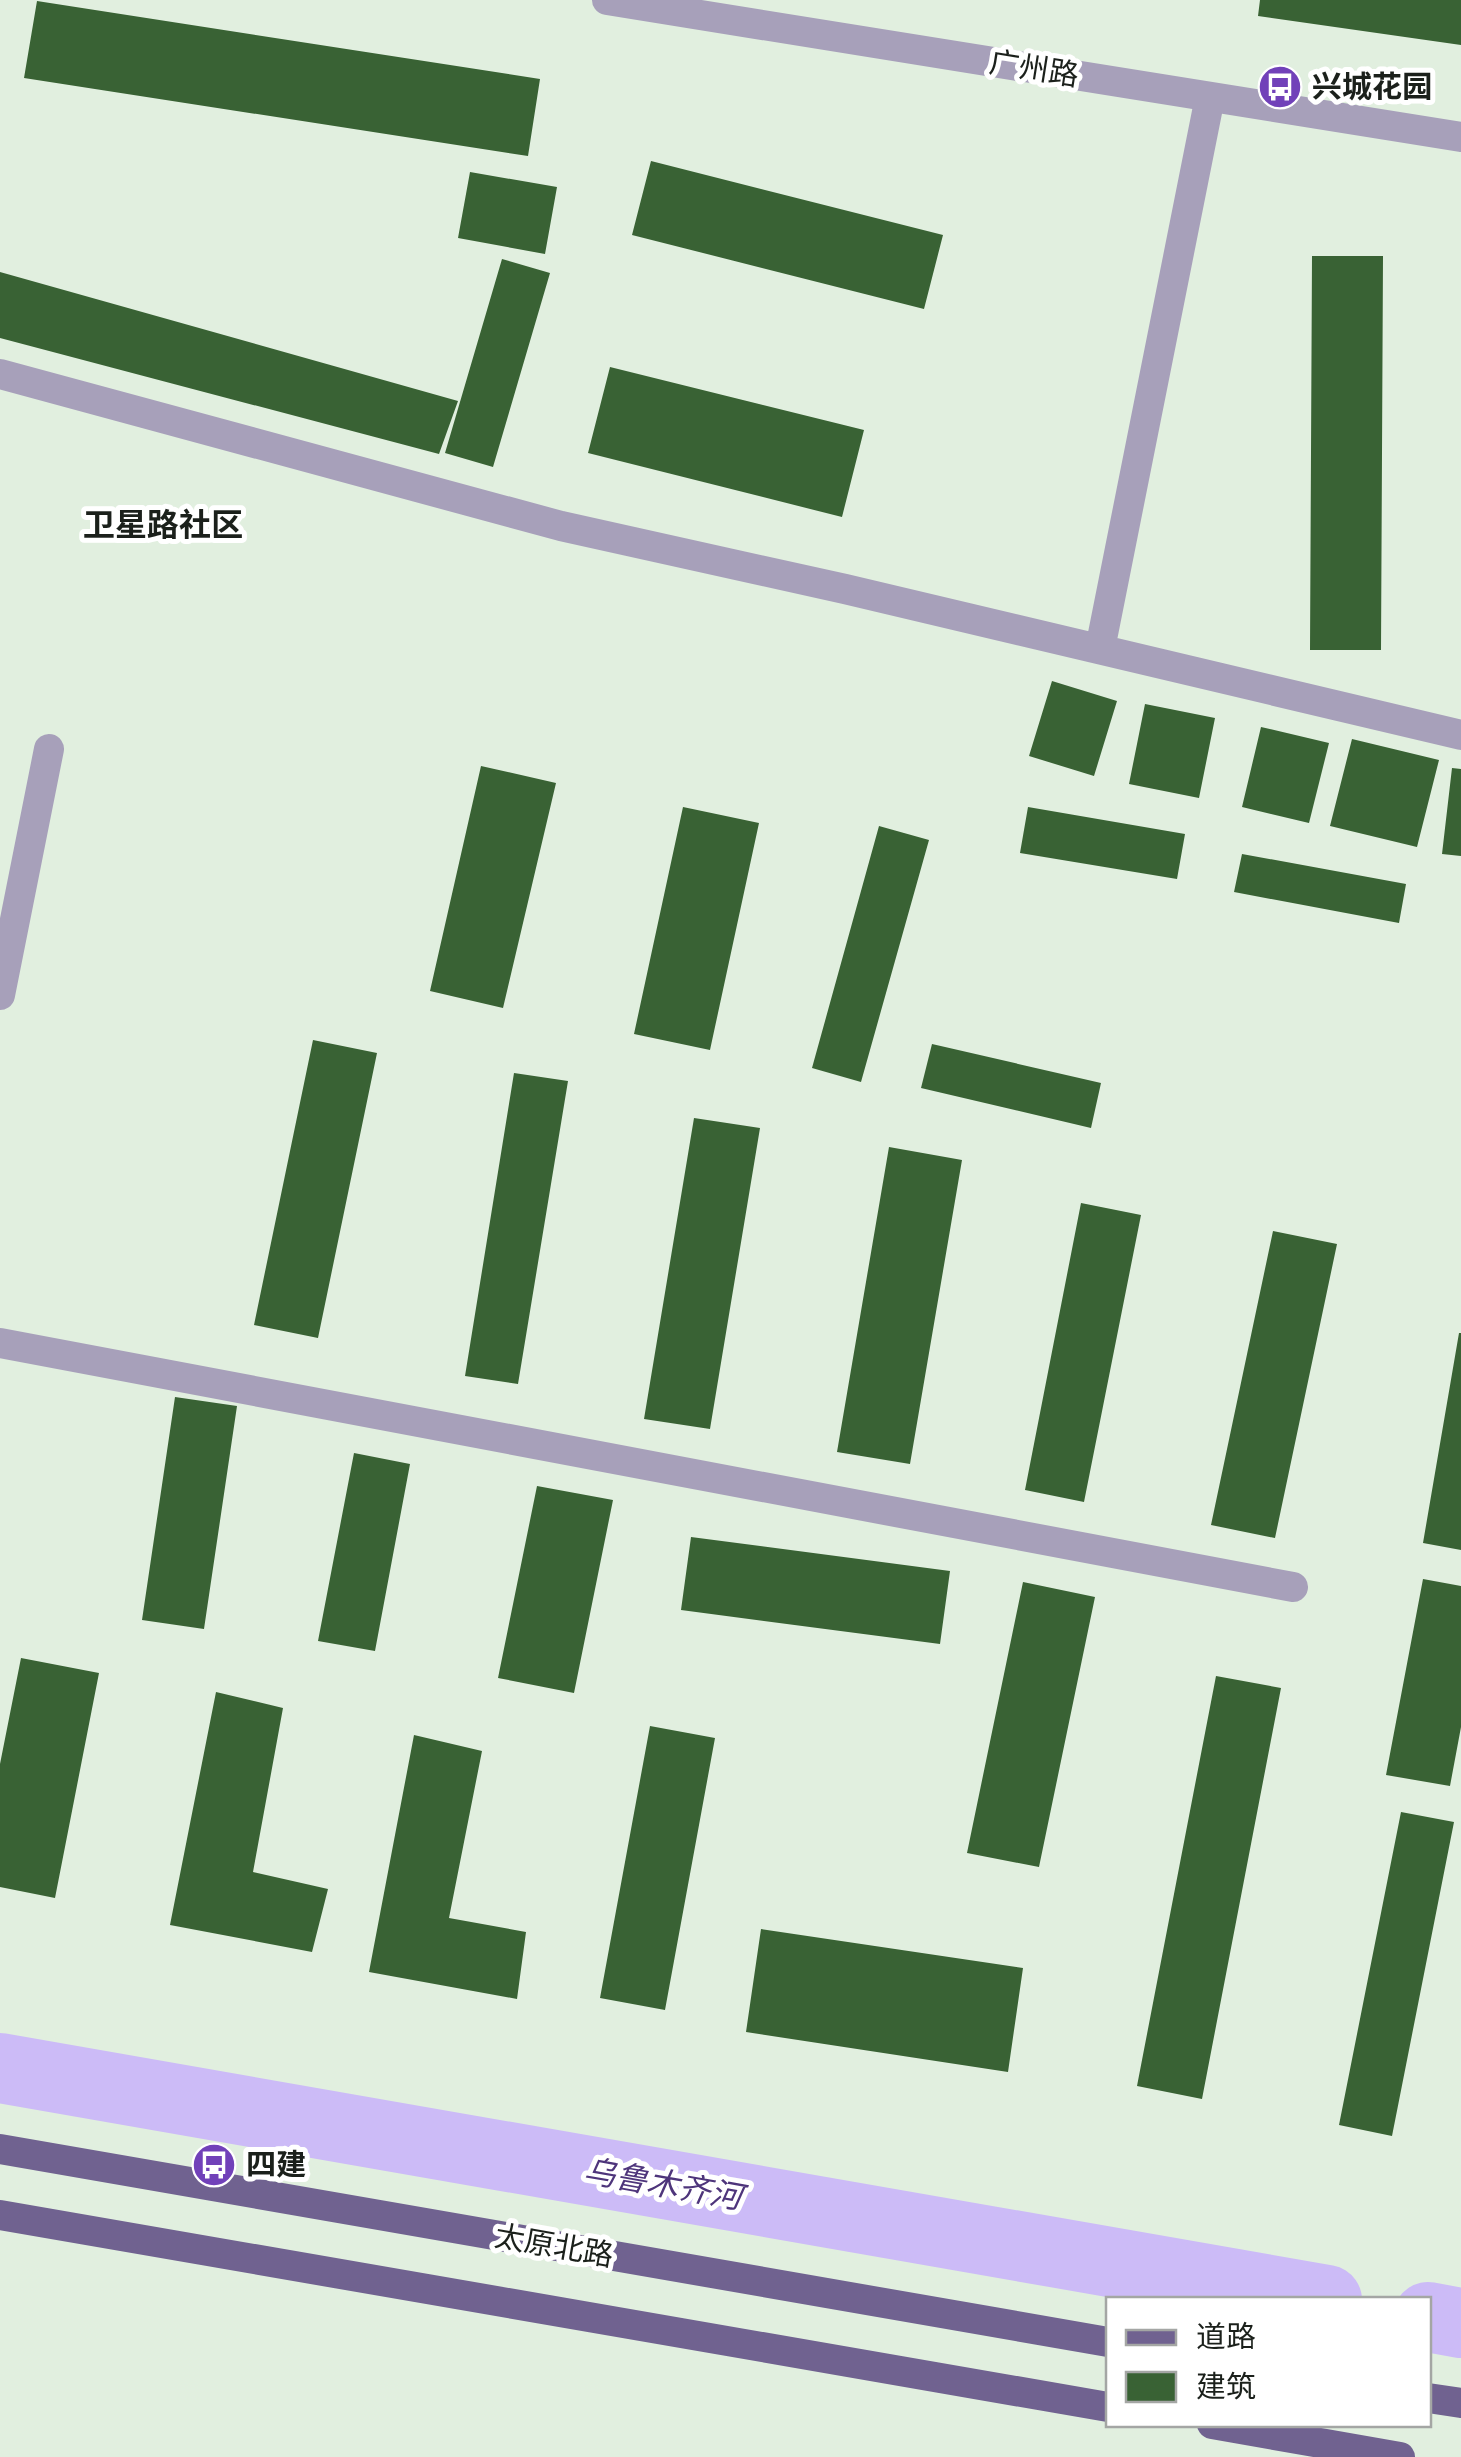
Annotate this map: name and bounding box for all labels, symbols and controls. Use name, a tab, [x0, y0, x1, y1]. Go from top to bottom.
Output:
street label: 广州路	[986, 40, 1082, 100]
bus stop icon: 兴城花园	[1257, 64, 1303, 110]
place label: 兴城花园	[1312, 65, 1432, 111]
district label: 卫星路社区	[83, 502, 243, 551]
bus stop icon: 四建	[191, 2142, 237, 2188]
place label: 四建	[246, 2143, 306, 2189]
water label: 乌鲁木齐河	[580, 2147, 752, 2225]
street label: 太原北路	[491, 2214, 617, 2280]
legend	[1106, 2297, 1431, 2427]
text: 道路	[1196, 2315, 1256, 2361]
text: 建筑	[1196, 2365, 1256, 2411]

